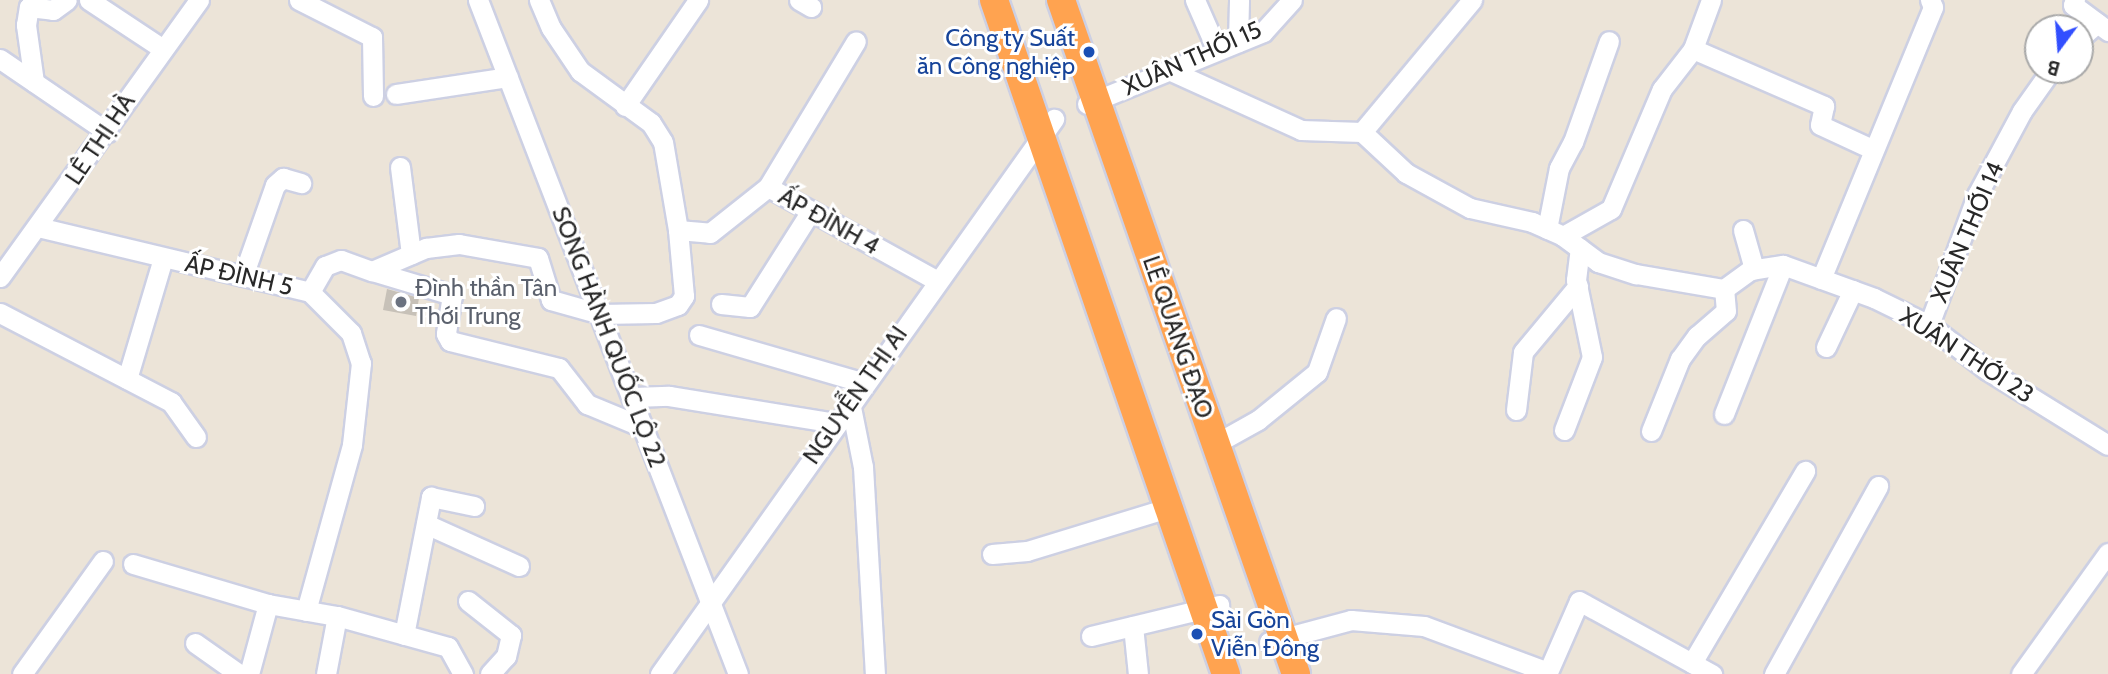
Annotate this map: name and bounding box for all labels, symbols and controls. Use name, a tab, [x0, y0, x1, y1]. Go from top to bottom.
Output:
north arrow	[2024, 14, 2094, 84]
street label: XUÂN THỚI 15	[1118, 15, 1266, 101]
place label: Công ty Suất ăn Công nghiệp	[917, 24, 1075, 80]
marker: Công ty Suất ăn Công nghiệp	[1081, 44, 1097, 60]
text: B	[2045, 55, 2063, 80]
street label: LÊ THỊ HÀ	[59, 88, 141, 190]
street label: XUÂN THỚI 14	[1924, 157, 2010, 307]
street label: ẤP ĐÌNH 4	[774, 182, 884, 260]
street label: SONG HÀNH QUỐC LỘ 22	[546, 203, 672, 471]
street label: ẤP ĐÌNH 5	[182, 249, 296, 301]
street label: LÊ QUANG ĐẠO	[1137, 252, 1219, 422]
place label: Đình thần Tân Thới Trung	[415, 274, 557, 330]
marker: Đình thần Tân Thới Trung	[393, 294, 409, 310]
street label: XUÂN THỚI 23	[1895, 301, 2039, 409]
street label: NGUYỄN THỊ AI	[797, 320, 913, 470]
place label: Sài Gòn Viễn Đông	[1211, 606, 1319, 662]
marker: Sài Gòn Viễn Đông	[1189, 626, 1205, 642]

